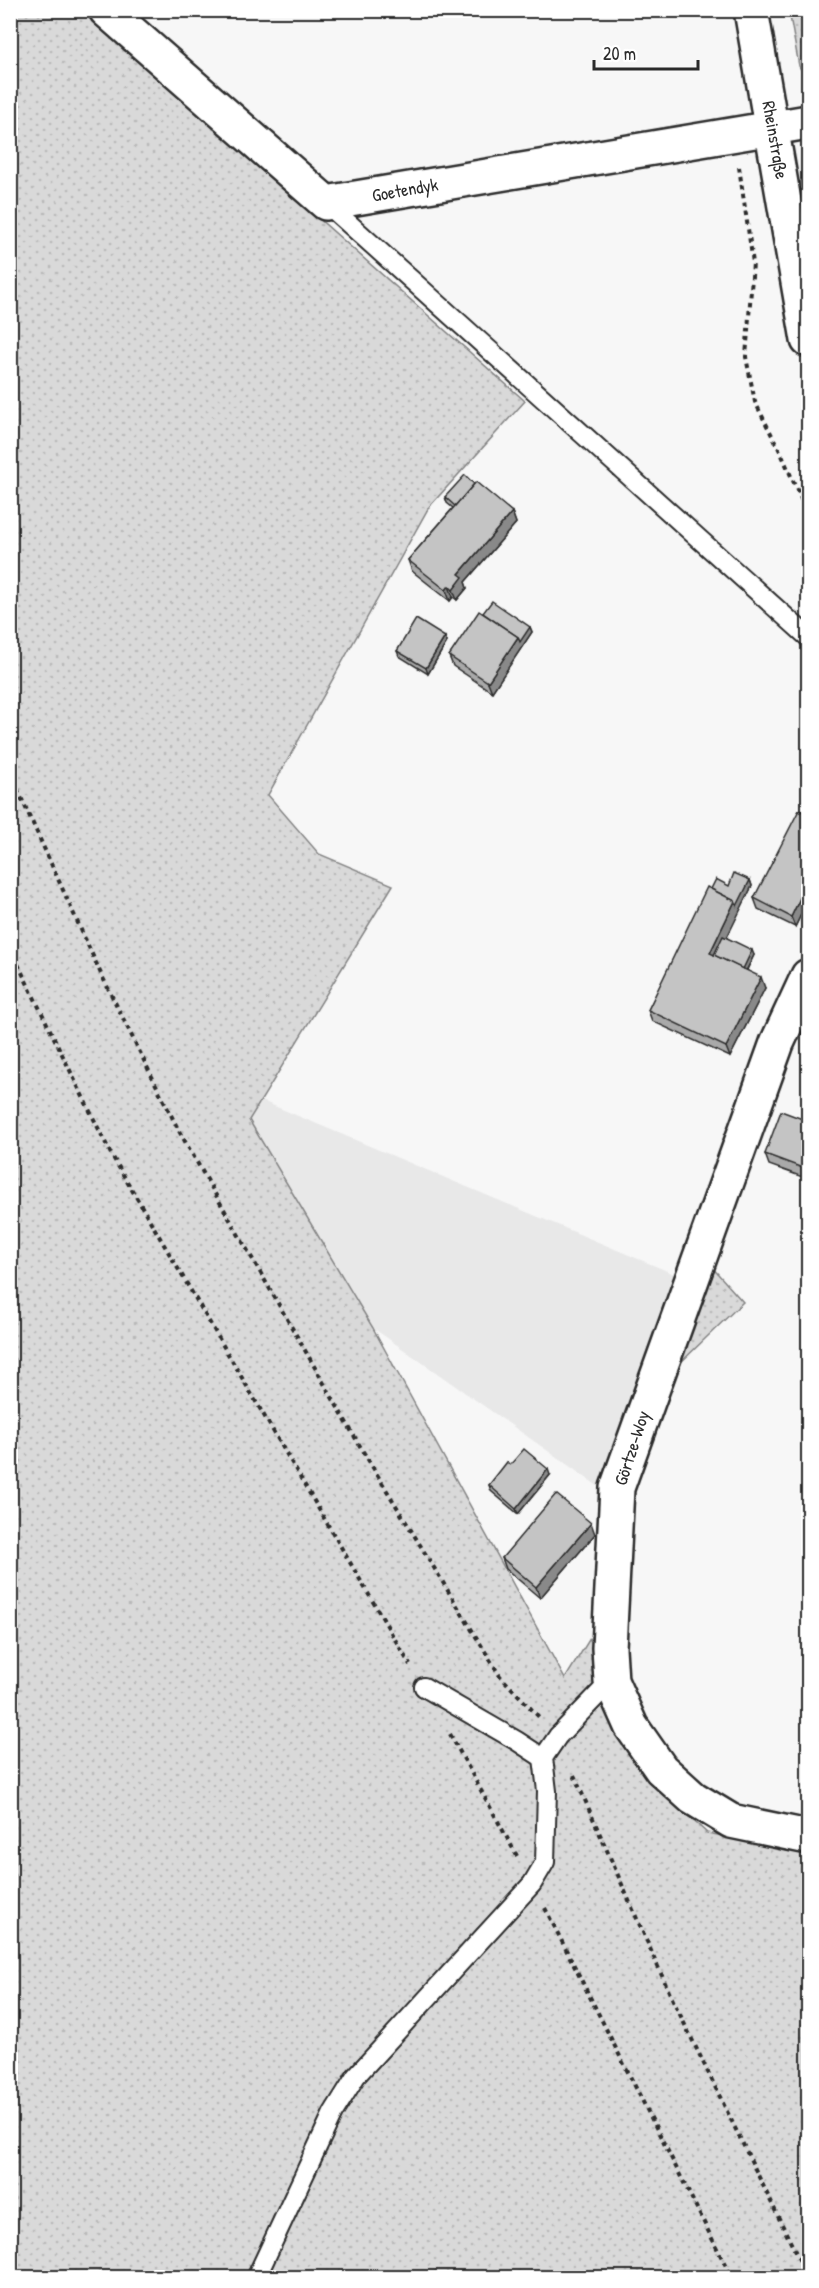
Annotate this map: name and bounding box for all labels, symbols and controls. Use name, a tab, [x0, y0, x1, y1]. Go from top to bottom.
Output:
scale bar	[594, 33, 698, 71]
text: 20 m	[603, 41, 636, 66]
street label: Rheinstraße	[756, 99, 795, 181]
street label: Goetendyk	[370, 171, 440, 208]
street label: Görtze-Woy	[608, 1407, 655, 1488]

